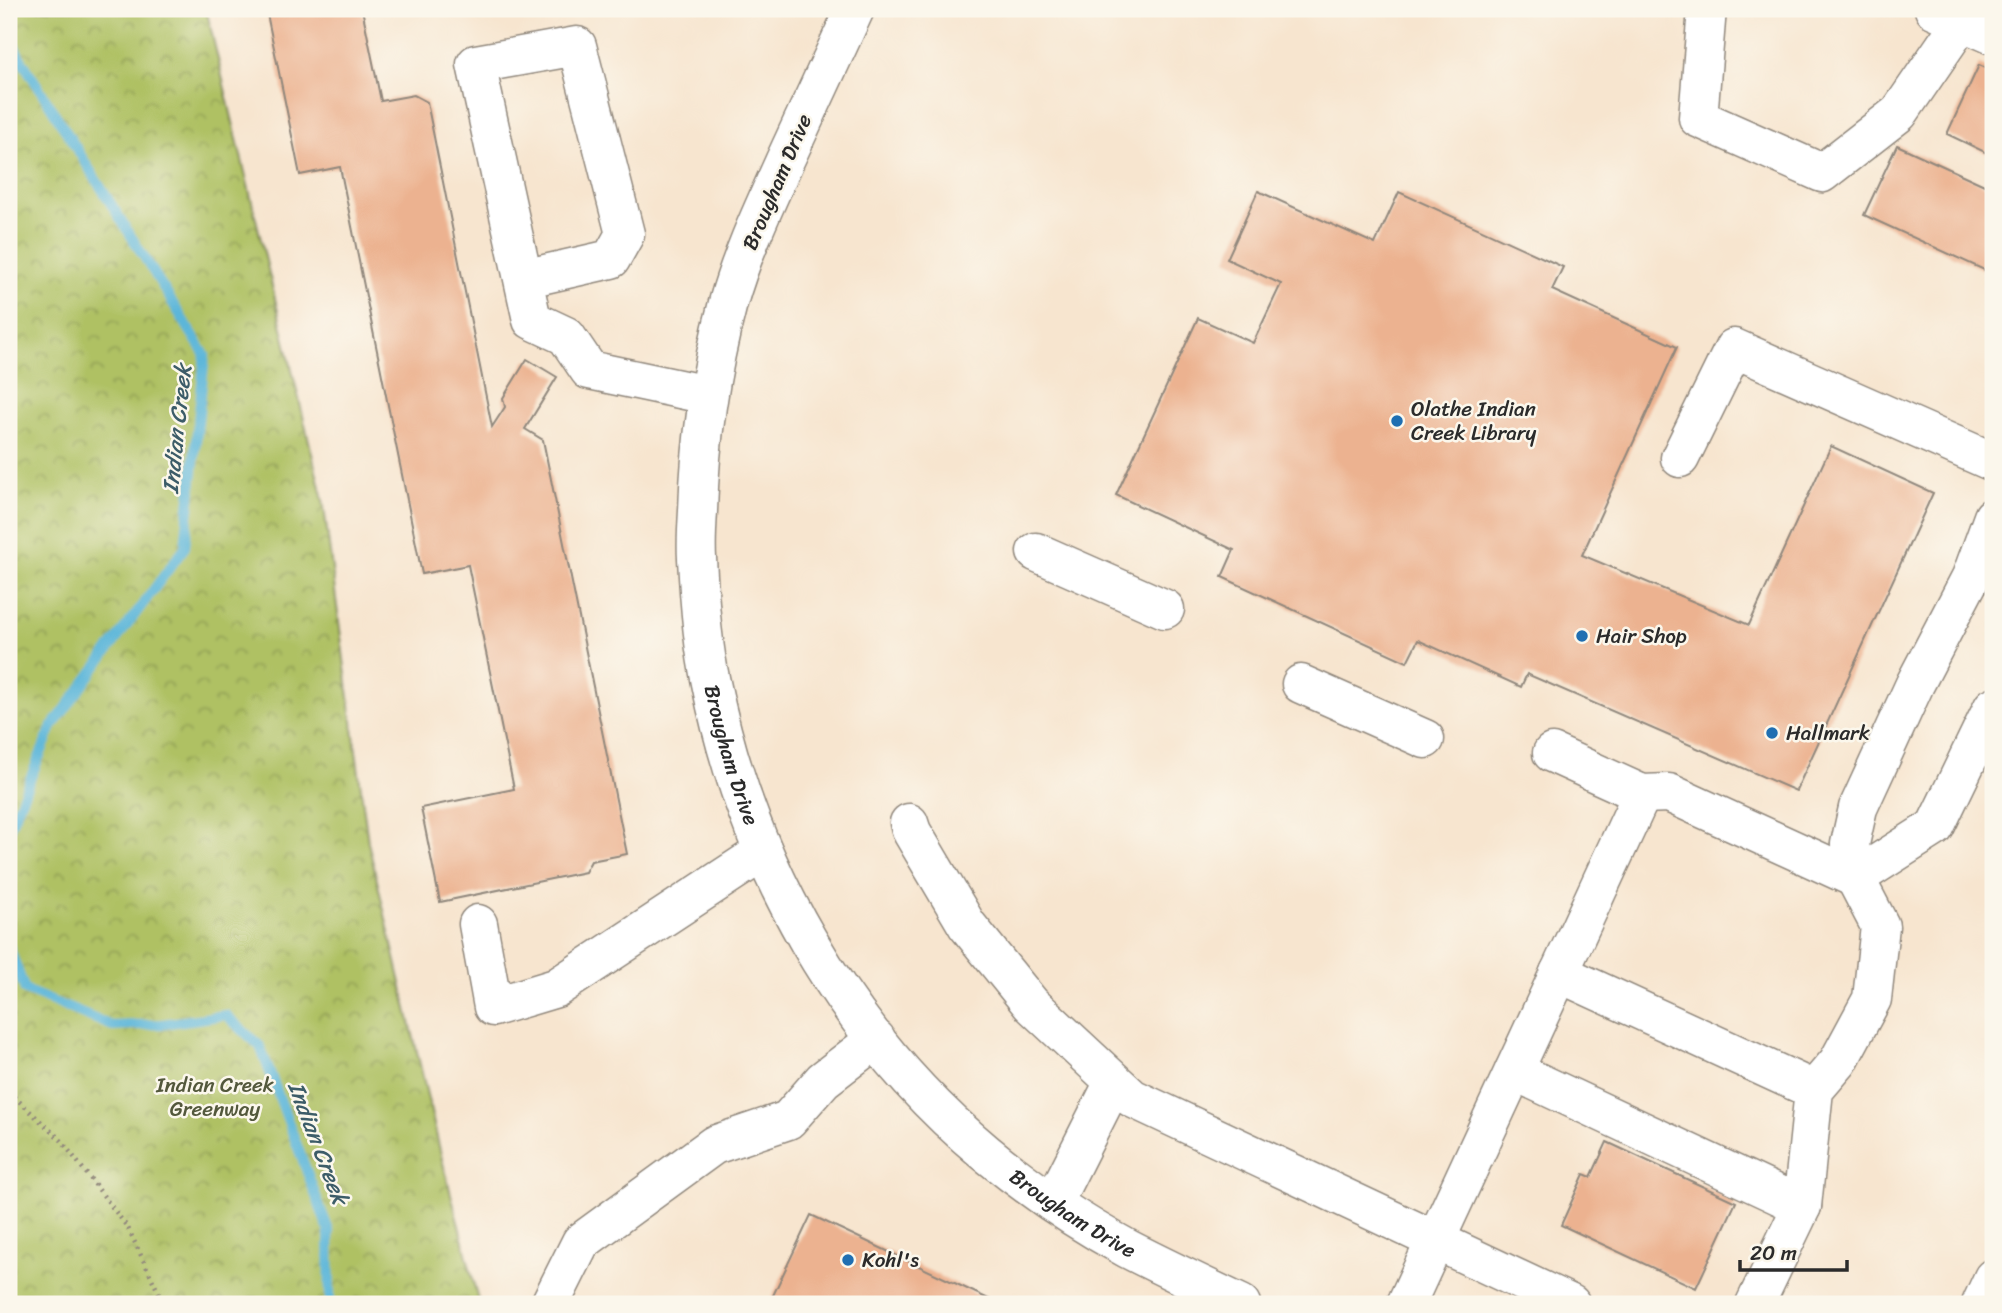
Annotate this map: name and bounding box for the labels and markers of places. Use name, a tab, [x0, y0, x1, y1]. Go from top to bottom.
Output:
place label: Olathe Indian Creek Library	[1411, 390, 1536, 452]
marker: Olathe Indian Creek Library	[1389, 413, 1405, 429]
place label: Hair Shop	[1596, 617, 1687, 655]
marker: Hair Shop	[1574, 628, 1590, 644]
place label: Hallmark	[1786, 714, 1870, 752]
marker: Hallmark	[1764, 725, 1780, 741]
place label: Kohl's	[862, 1241, 919, 1279]
marker: Kohl's	[840, 1252, 856, 1268]

